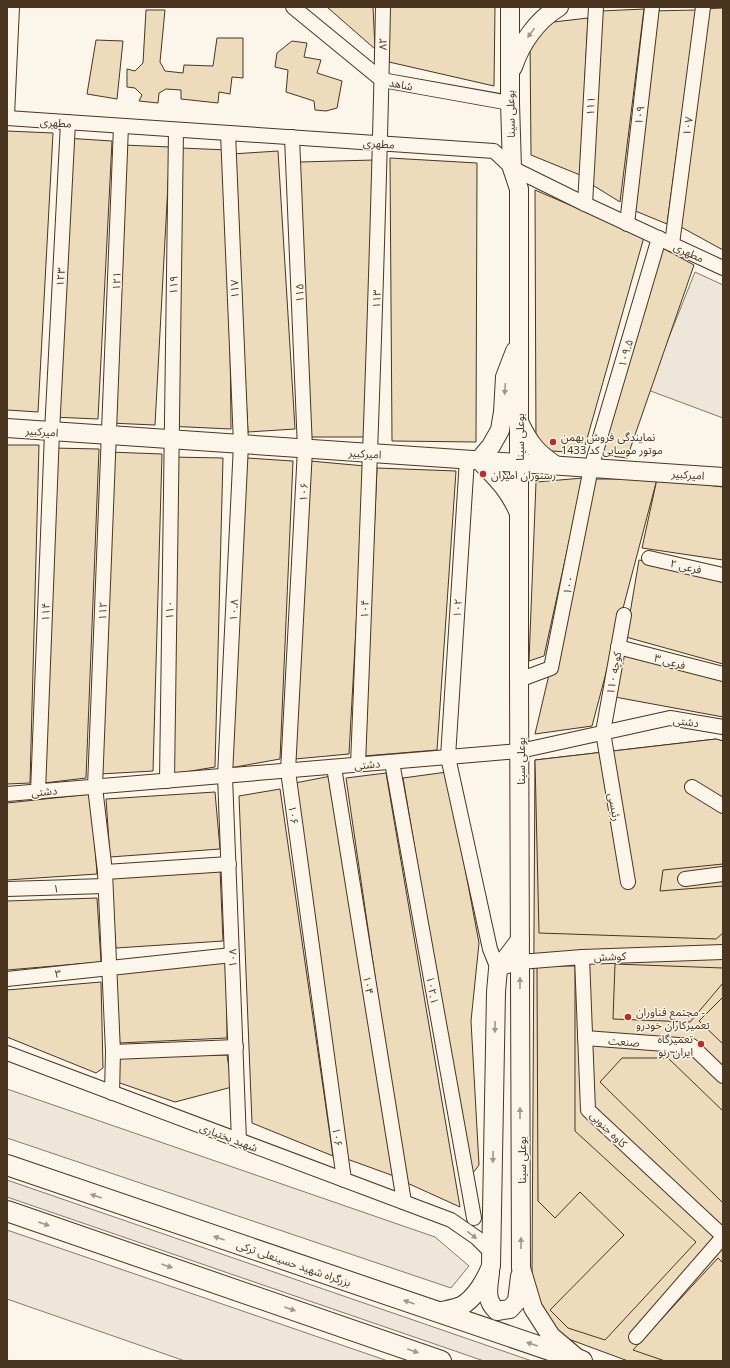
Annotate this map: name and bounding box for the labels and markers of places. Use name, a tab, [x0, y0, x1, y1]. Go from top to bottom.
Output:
place label: نمایندگی فروش بهمن موتور موسایی کد 1433	[561, 429, 663, 457]
marker: نمایندگی فروش بهمن موتور موسایی کد 1433	[548, 437, 558, 447]
place label: رستوران امیران	[491, 467, 556, 482]
marker: رستوران امیران	[478, 469, 488, 479]
place label: مجتمع فناوران - تعمیرکاران خودرو	[636, 1004, 710, 1032]
marker: مجتمع فناوران - تعمیرکاران خودرو	[623, 1012, 633, 1022]
place label: تعمیرگاه ایران رنو	[657, 1031, 693, 1059]
marker: تعمیرگاه ایران رنو	[696, 1039, 706, 1049]

